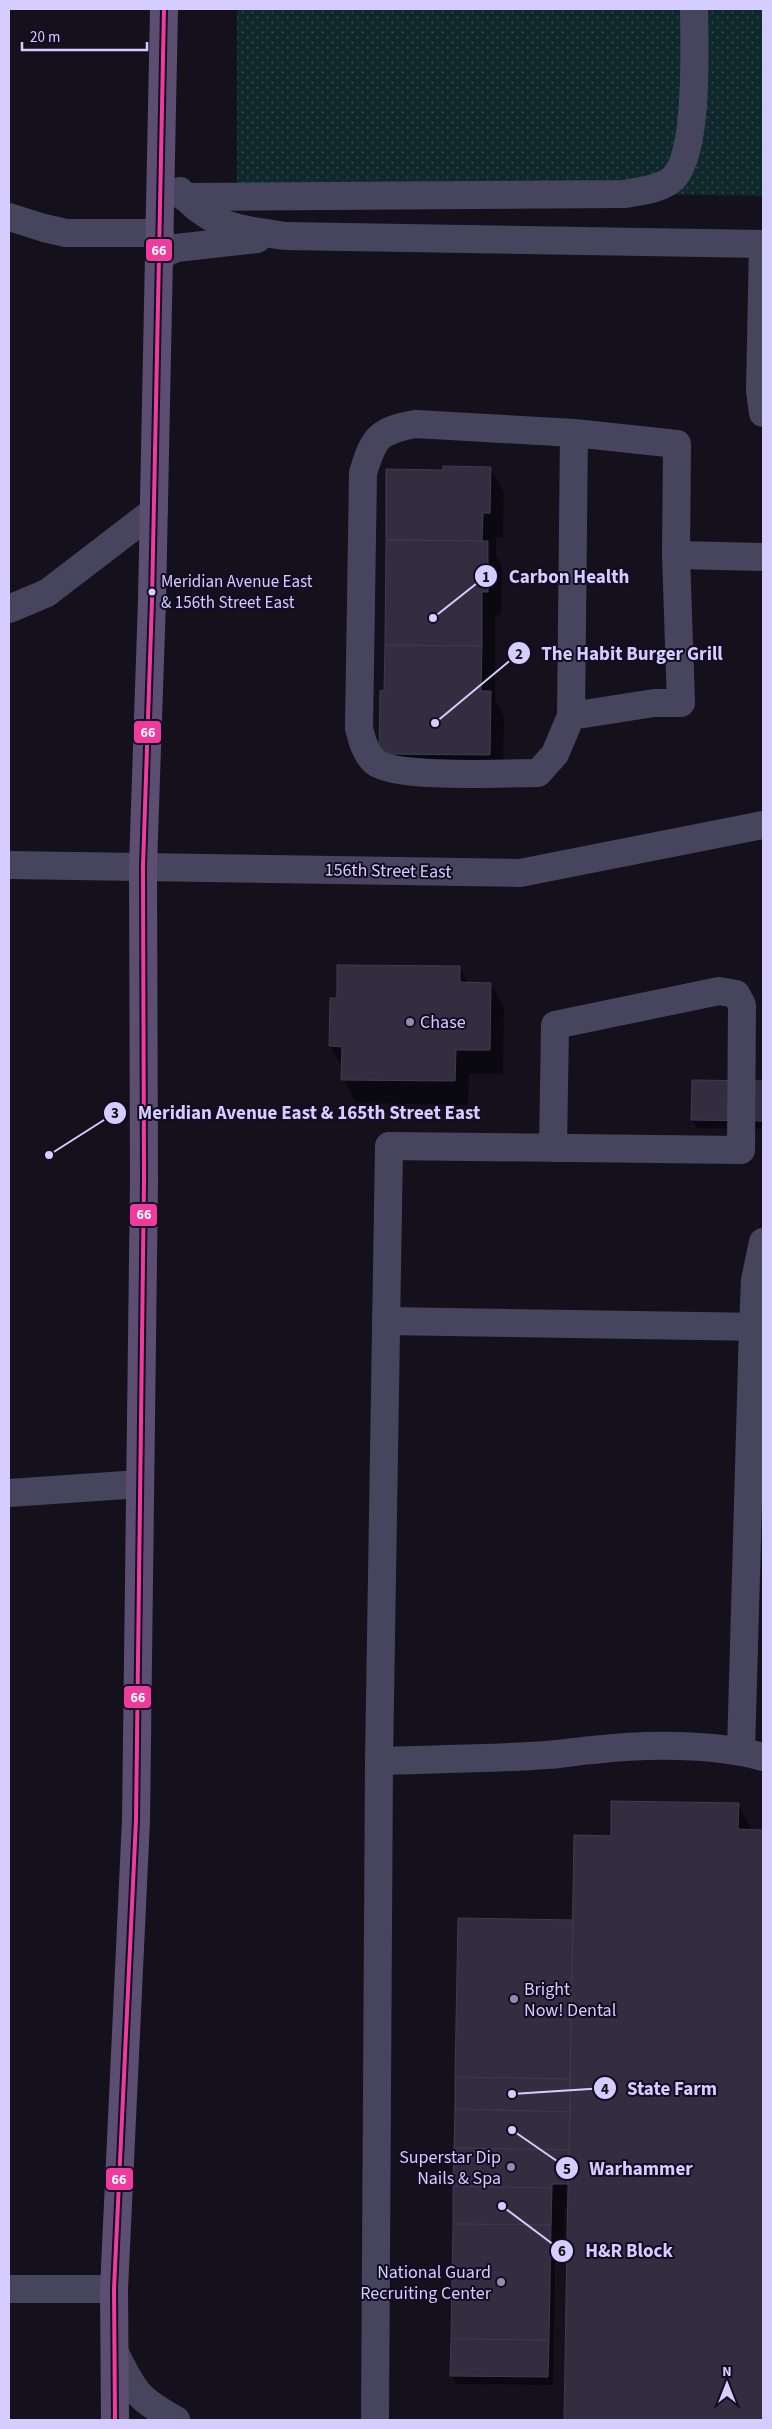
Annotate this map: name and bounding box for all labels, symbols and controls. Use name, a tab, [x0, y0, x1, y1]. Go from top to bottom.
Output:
scale bar	[22, 20, 148, 52]
text: 20 m	[30, 27, 60, 48]
line badge: 66	[145, 238, 173, 262]
text: 66	[152, 241, 166, 261]
callout: Carbon Health	[474, 559, 640, 593]
text: Carbon Health	[509, 564, 629, 591]
text: 1	[482, 567, 490, 588]
place label: Meridian Avenue East & 156th Street East	[161, 570, 313, 615]
marker: Meridian Avenue East & 156th Street East	[147, 587, 157, 597]
callout: The Habit Burger Grill	[507, 636, 733, 670]
text: The Habit Burger Grill	[541, 641, 723, 668]
text: 2	[515, 644, 523, 665]
line badge: 66	[133, 720, 162, 744]
text: 66	[141, 723, 155, 743]
street label: 156th Street East	[324, 857, 452, 885]
place label: Chase	[420, 1010, 466, 1035]
marker: Chase	[404, 1016, 416, 1028]
callout: Meridian Avenue East & 165th Street East	[103, 1096, 490, 1130]
text: Meridian Avenue East & 165th Street East	[138, 1100, 480, 1127]
text: 3	[111, 1103, 119, 1124]
line badge: 66	[129, 1203, 158, 1227]
text: 66	[137, 1205, 151, 1225]
line badge: 66	[123, 1685, 152, 1709]
text: 66	[131, 1688, 145, 1708]
place label: Bright Now! Dental	[524, 1977, 616, 2023]
marker: Bright Now! Dental	[508, 1993, 520, 2005]
callout: State Farm	[592, 2071, 727, 2105]
text: State Farm	[627, 2076, 717, 2103]
text: 4	[601, 2079, 609, 2100]
place label: Superstar Dip Nails & Spa	[399, 2145, 501, 2191]
callout: Warhammer	[555, 2151, 703, 2185]
text: Warhammer	[589, 2156, 693, 2183]
text: 5	[563, 2159, 571, 2180]
marker: Superstar Dip Nails & Spa	[505, 2161, 517, 2173]
line badge: 66	[105, 2167, 134, 2191]
text: 66	[112, 2170, 126, 2190]
callout: H&R Block	[550, 2234, 682, 2268]
text: H&R Block	[585, 2238, 673, 2265]
text: 6	[558, 2241, 566, 2262]
place label: National Guard Recruiting Center	[360, 2260, 492, 2306]
marker: National Guard Recruiting Center	[495, 2276, 507, 2288]
north arrow	[702, 2359, 752, 2409]
text: N	[722, 2362, 732, 2382]

